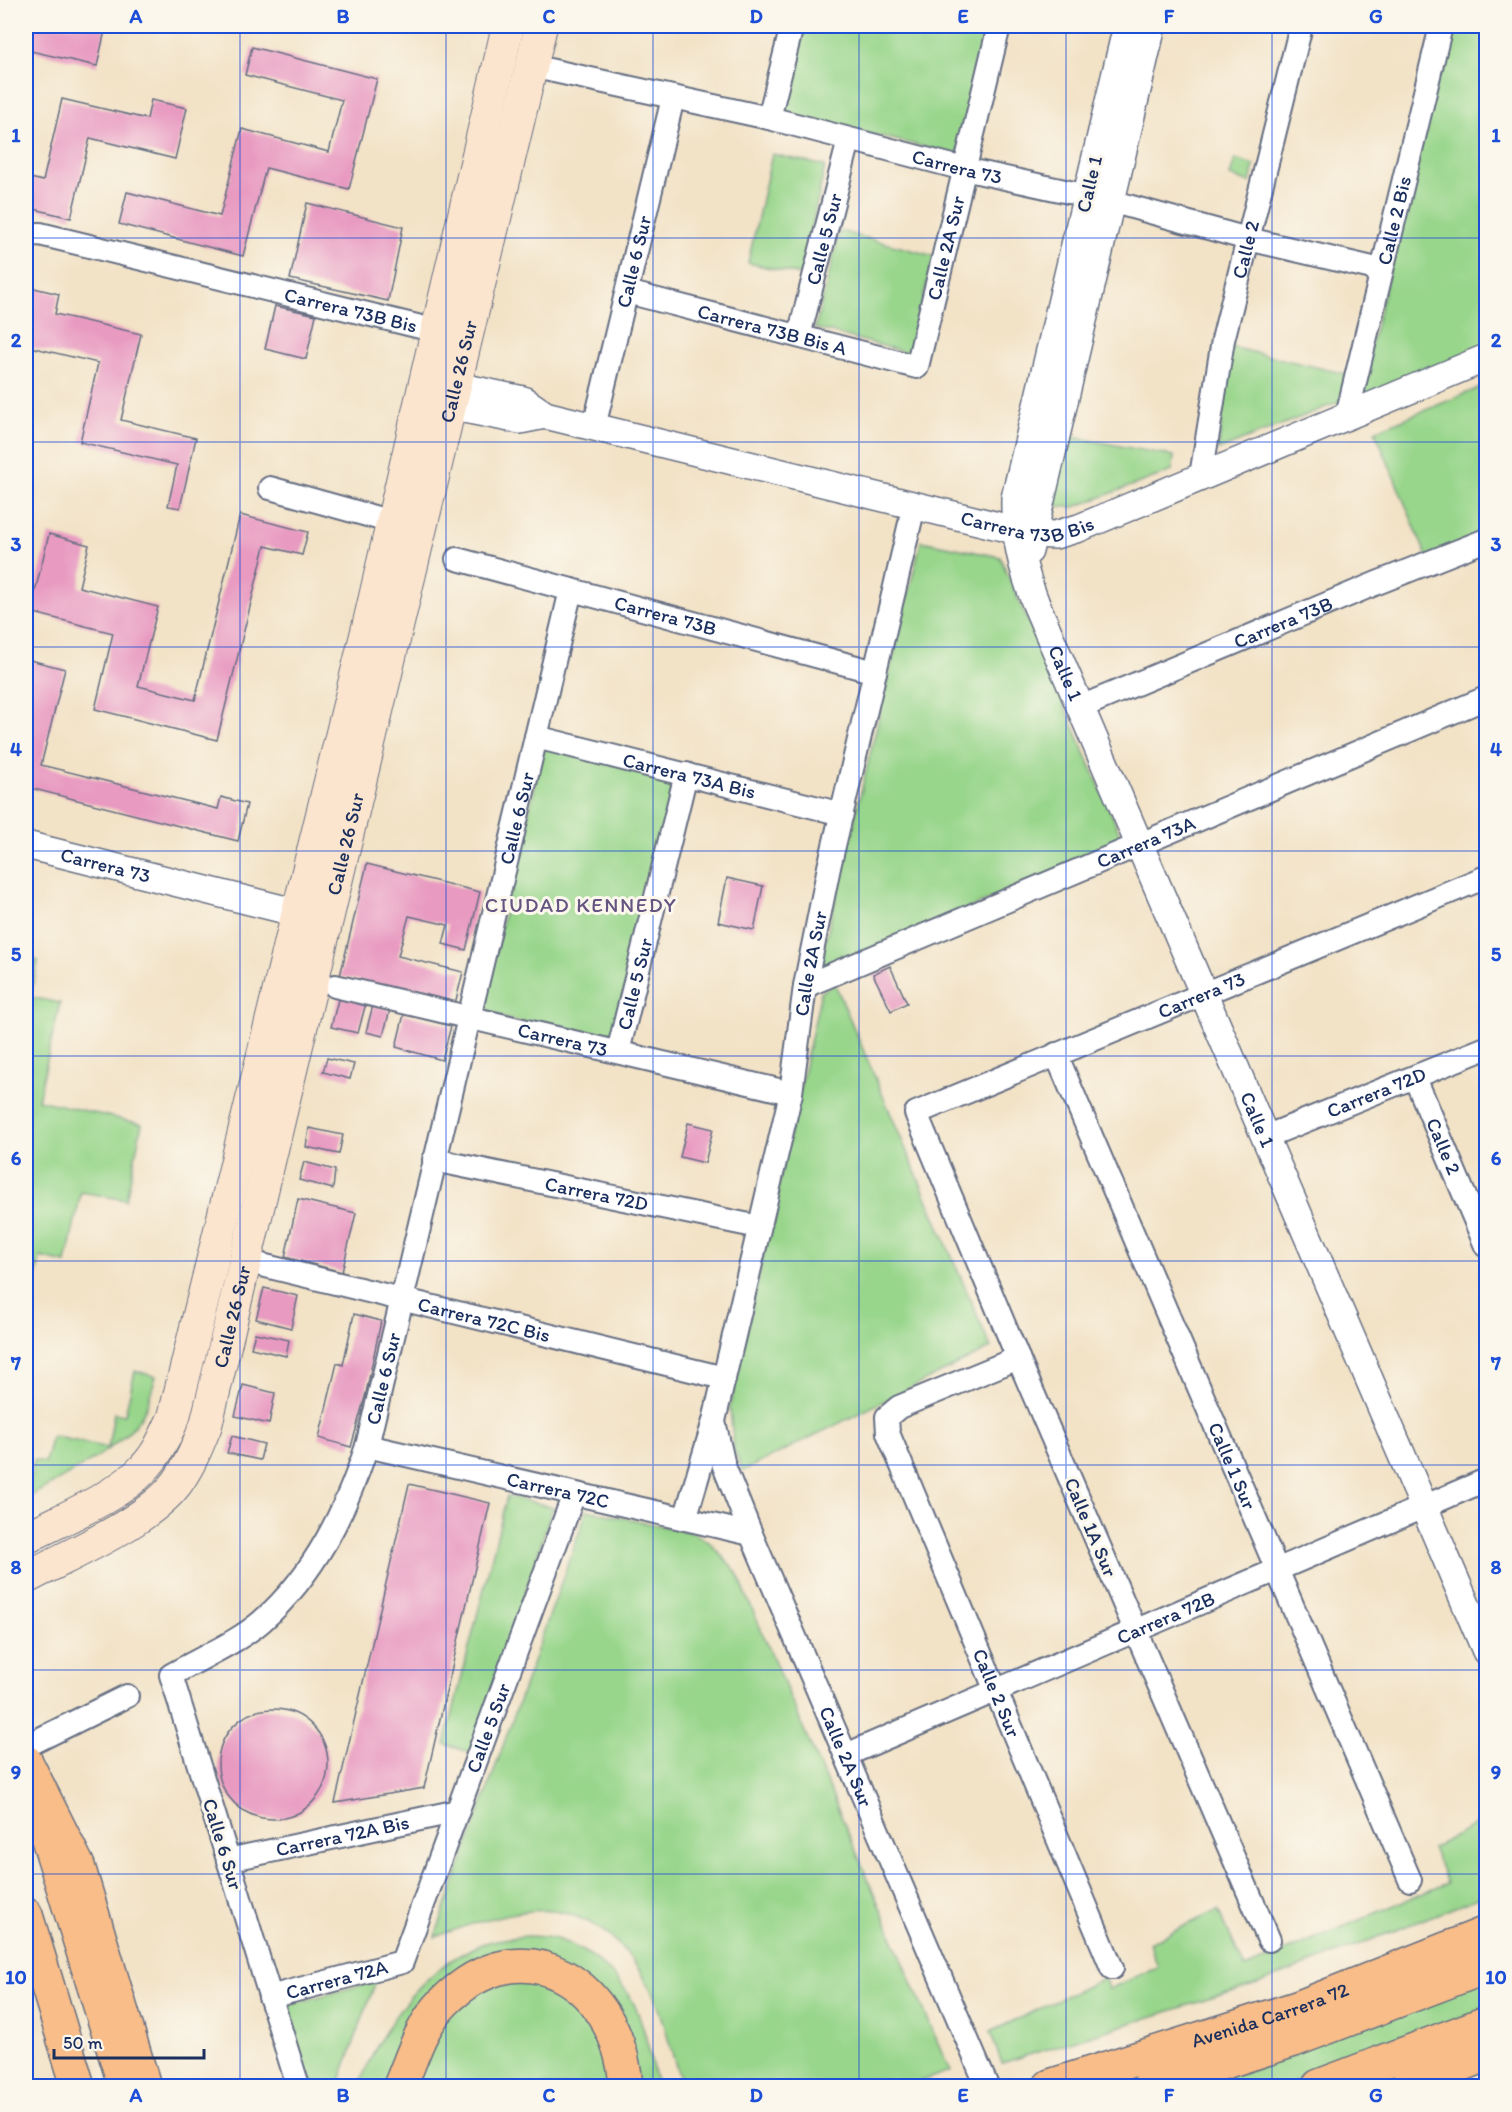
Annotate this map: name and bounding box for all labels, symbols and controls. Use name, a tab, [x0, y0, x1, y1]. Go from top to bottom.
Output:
text: A	[129, 4, 143, 28]
text: B	[337, 4, 350, 28]
text: C	[543, 4, 556, 28]
text: D	[749, 4, 763, 28]
text: E	[957, 4, 969, 28]
text: F	[1164, 4, 1175, 28]
text: G	[1369, 4, 1383, 28]
text: 1	[11, 123, 21, 147]
text: 1	[1491, 123, 1501, 147]
street label: Carrera 73	[910, 144, 1005, 189]
street label: Calle 1	[1071, 153, 1107, 215]
street label: Calle 2 Bis	[1372, 174, 1416, 267]
street label: Calle 5 Sur	[800, 191, 847, 288]
street label: Calle 2A Sur	[921, 193, 970, 303]
street label: Calle 6 Sur	[611, 213, 656, 310]
street label: Calle 2	[1227, 217, 1264, 281]
street label: Carrera 73B Bis	[282, 282, 420, 338]
street label: Carrera 73B Bis A	[695, 299, 850, 360]
street label: Calle 26 Sur	[434, 318, 482, 425]
text: 2	[11, 328, 22, 352]
text: 2	[1491, 328, 1502, 352]
street label: Carrera 73B Bis	[958, 505, 1098, 548]
text: 3	[11, 532, 22, 556]
text: 3	[1491, 532, 1502, 556]
street label: Carrera 73B	[612, 590, 719, 641]
street label: Carrera 73B	[1230, 591, 1336, 654]
street label: Calle 1	[1043, 642, 1088, 704]
text: 4	[10, 737, 22, 761]
text: 4	[1490, 737, 1502, 761]
street label: Carrera 73A Bis	[620, 747, 758, 804]
street label: Calle 6 Sur	[494, 770, 539, 867]
street label: Calle 26 Sur	[321, 790, 369, 898]
street label: Carrera 73A	[1093, 810, 1199, 873]
street label: Carrera 73	[58, 842, 153, 888]
district label: CIUDAD KENNEDY	[485, 892, 677, 917]
street label: Calle 2A Sur	[789, 909, 832, 1018]
street label: Calle 5 Sur	[612, 935, 657, 1032]
text: 5	[11, 942, 22, 966]
text: 5	[1491, 942, 1502, 966]
street label: Carrera 73	[1154, 966, 1248, 1024]
street label: Carrera 73	[515, 1017, 610, 1062]
street label: Carrera 72D	[1323, 1061, 1429, 1123]
street label: Calle 1	[1235, 1088, 1280, 1151]
street label: Calle 2	[1421, 1114, 1467, 1179]
text: 6	[11, 1146, 22, 1170]
text: 6	[1491, 1146, 1502, 1170]
street label: Carrera 72D	[543, 1171, 650, 1216]
street label: Calle 26 Sur	[208, 1263, 256, 1370]
street label: Carrera 72C Bis	[415, 1292, 553, 1347]
street label: Calle 6 Sur	[360, 1330, 406, 1427]
text: 7	[10, 1351, 21, 1375]
text: 7	[1490, 1351, 1501, 1375]
street label: Calle 1 Sur	[1203, 1418, 1262, 1513]
street label: Carrera 72C	[504, 1466, 612, 1513]
street label: Calle 1A Sur	[1059, 1474, 1123, 1580]
text: 8	[11, 1555, 22, 1579]
text: 8	[1491, 1555, 1502, 1579]
street label: Carrera 72B	[1113, 1586, 1219, 1649]
street label: Calle 2 Sur	[968, 1645, 1026, 1741]
street label: Calle 5 Sur	[461, 1680, 516, 1776]
street label: Calle 2A Sur	[814, 1703, 878, 1810]
text: 9	[11, 1760, 21, 1784]
text: 9	[1491, 1760, 1501, 1784]
street label: Calle 6 Sur	[198, 1796, 248, 1893]
street label: Carrera 72A Bis	[273, 1810, 411, 1862]
street label: Carrera 72A	[283, 1954, 390, 2004]
text: 10	[5, 1965, 27, 1989]
text: 10	[1485, 1965, 1507, 1989]
street label: Avenida Carrera 72	[1188, 1977, 1352, 2053]
scale bar	[54, 2022, 204, 2060]
text: 50 m	[63, 2032, 103, 2054]
text: A	[129, 2083, 143, 2107]
text: B	[337, 2083, 350, 2107]
text: C	[543, 2083, 556, 2107]
text: D	[749, 2083, 763, 2107]
text: E	[957, 2083, 969, 2107]
text: F	[1164, 2083, 1175, 2107]
text: G	[1369, 2083, 1383, 2107]

